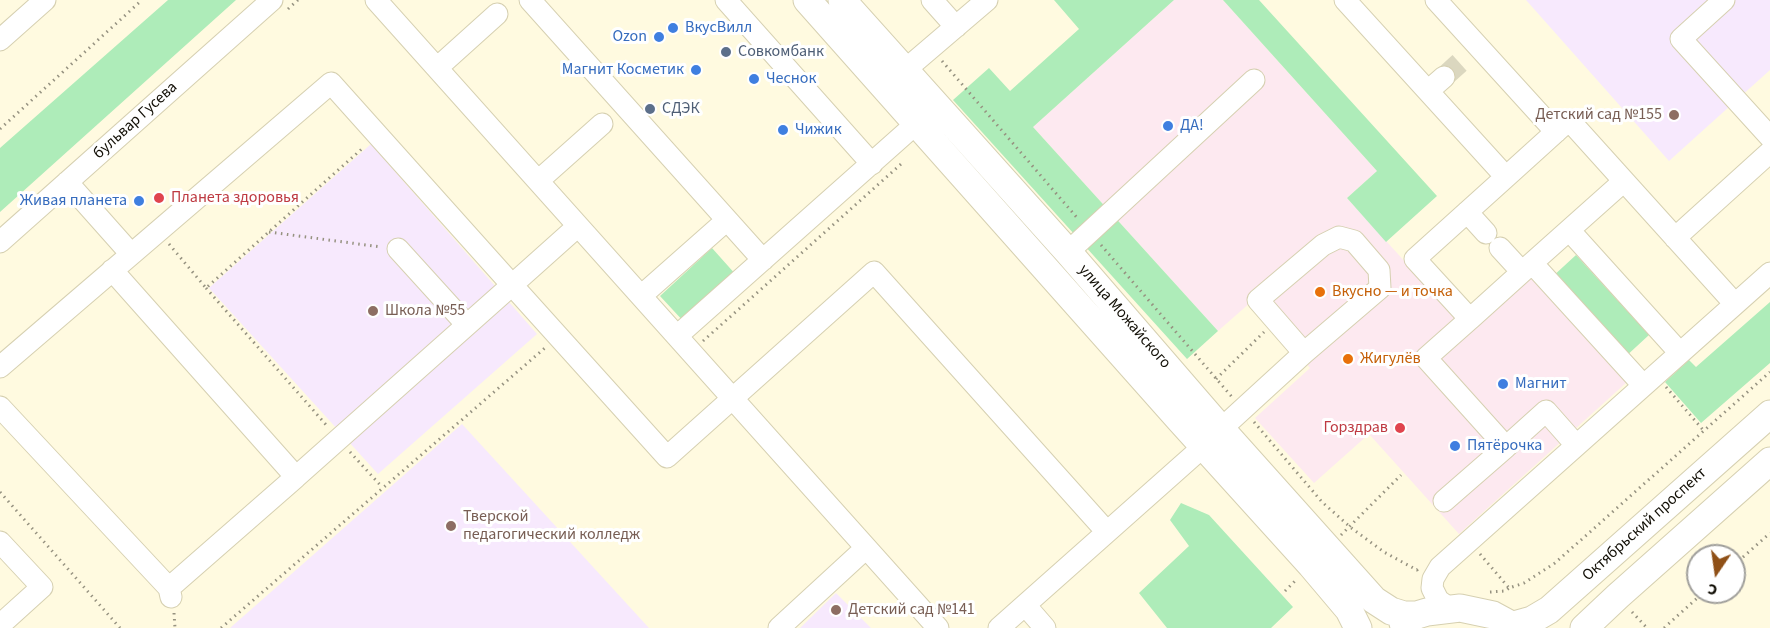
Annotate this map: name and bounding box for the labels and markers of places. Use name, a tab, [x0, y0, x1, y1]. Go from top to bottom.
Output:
place label: ВкусВилл	[685, 18, 752, 38]
marker: ВкусВилл	[666, 21, 680, 35]
place label: Ozon	[612, 27, 647, 47]
marker: Ozon	[652, 30, 666, 44]
place label: Совкомбанк	[738, 42, 824, 62]
marker: Совкомбанк	[719, 45, 733, 59]
place label: Магнит Косметик	[562, 60, 684, 80]
marker: Магнит Косметик	[689, 63, 703, 77]
place label: Чеснок	[766, 69, 816, 89]
marker: Чеснок	[747, 72, 761, 86]
place label: СДЭК	[662, 99, 700, 119]
marker: СДЭК	[643, 102, 657, 116]
place label: Детский сад №155	[1535, 105, 1662, 125]
marker: Детский сад №155	[1667, 108, 1681, 122]
place label: ДА!	[1180, 116, 1204, 136]
marker: ДА!	[1161, 119, 1175, 133]
place label: Чижик	[795, 120, 842, 140]
marker: Чижик	[776, 123, 790, 137]
place label: Планета здоровья	[171, 188, 299, 208]
place label: Живая планета	[20, 191, 127, 211]
marker: Планета здоровья	[152, 191, 166, 205]
marker: Живая планета	[132, 194, 146, 208]
place label: Вкусно — и точка	[1332, 282, 1453, 302]
marker: Вкусно — и точка	[1313, 285, 1327, 299]
place label: Школа №55	[385, 301, 465, 321]
marker: Школа №55	[366, 304, 380, 318]
place label: Жигулёв	[1360, 349, 1421, 369]
marker: Жигулёв	[1341, 352, 1355, 366]
place label: Магнит	[1515, 374, 1567, 394]
marker: Магнит	[1496, 377, 1510, 391]
place label: Горздрав	[1324, 418, 1388, 438]
marker: Горздрав	[1393, 421, 1407, 435]
place label: Пятёрочка	[1467, 436, 1542, 456]
marker: Пятёрочка	[1448, 439, 1462, 453]
place label: Тверской педагогический колледж	[463, 507, 640, 545]
marker: Тверской педагогический колледж	[444, 519, 458, 533]
place label: Детский сад №141	[848, 600, 975, 620]
marker: Детский сад №141	[829, 603, 843, 617]

